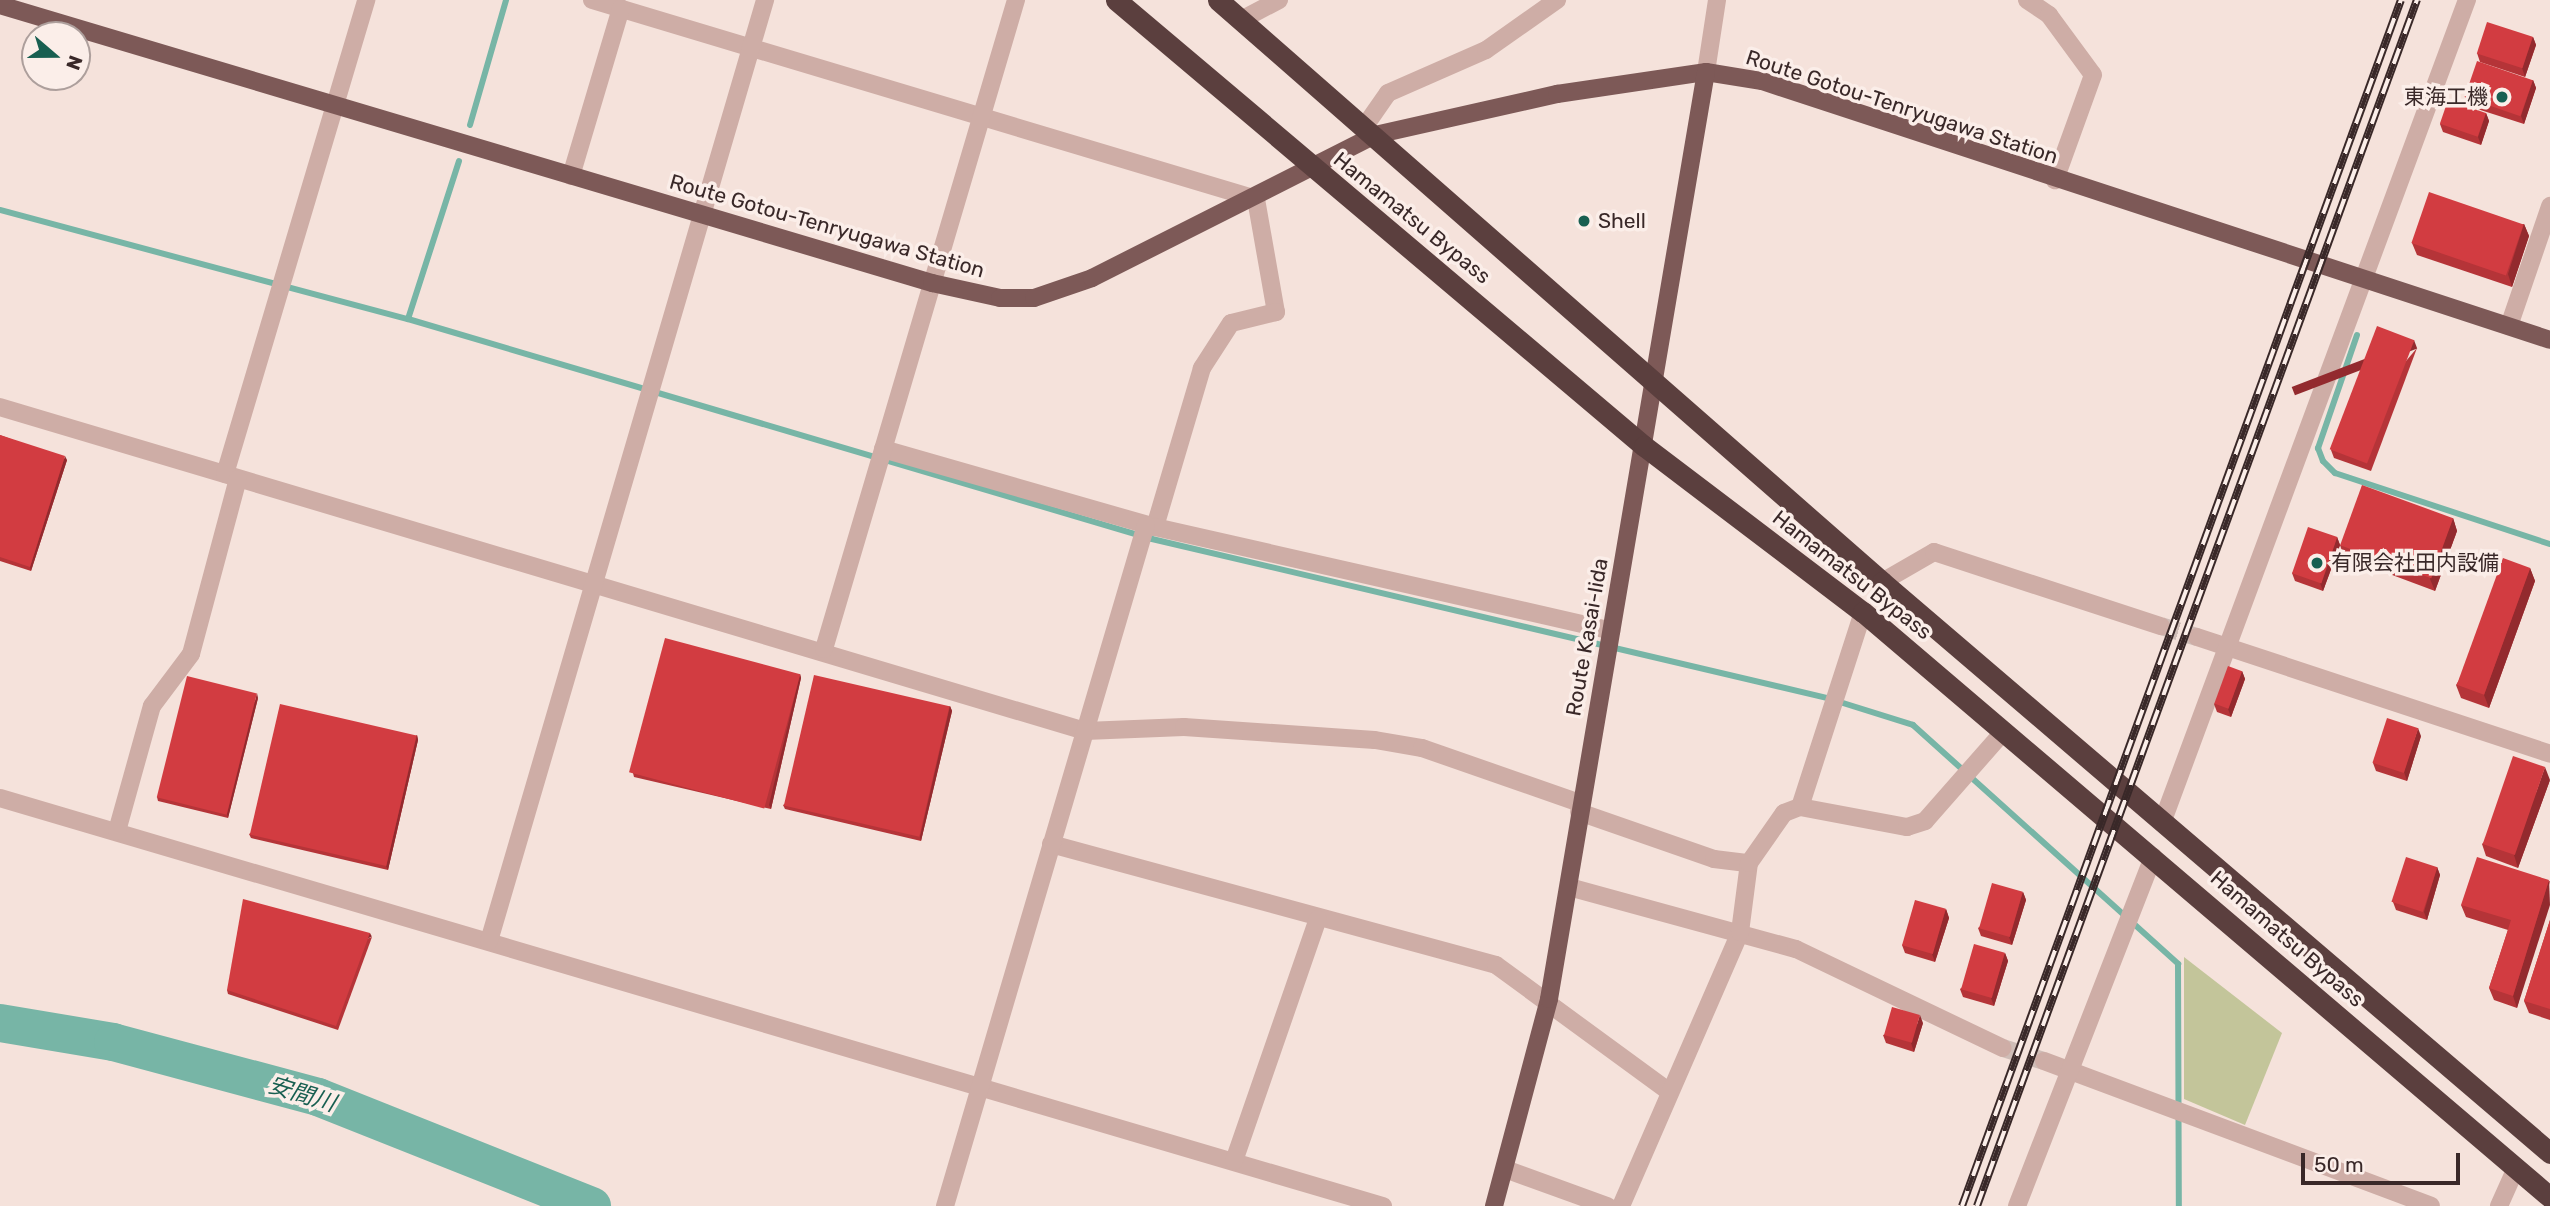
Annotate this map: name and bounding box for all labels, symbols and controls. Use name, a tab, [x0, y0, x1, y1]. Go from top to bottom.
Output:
north arrow	[21, 21, 91, 91]
street label: Route Gotou-Tenryugawa Station	[1743, 45, 2061, 169]
text: N	[61, 52, 87, 73]
place label: 東海工機	[2404, 84, 2488, 110]
marker: 東海工機	[2494, 89, 2510, 105]
street label: Hamamatsu Bypass	[1328, 147, 1496, 289]
street label: Route Gotou-Tenryugawa Station	[667, 169, 987, 283]
place label: Shell	[1598, 208, 1646, 234]
marker: Shell	[1576, 213, 1592, 229]
street label: Hamamatsu Bypass	[1767, 505, 1937, 645]
place label: 有限会社田内設備	[2331, 550, 2499, 576]
marker: 有限会社田内設備	[2309, 555, 2325, 571]
street label: Route Kasai-Iida	[1561, 556, 1613, 718]
street label: Hamamatsu Bypass	[2205, 866, 2369, 1012]
water label: 安間川	[265, 1071, 339, 1117]
scale bar	[2305, 1140, 2464, 1184]
text: 50 m	[2314, 1152, 2364, 1177]

